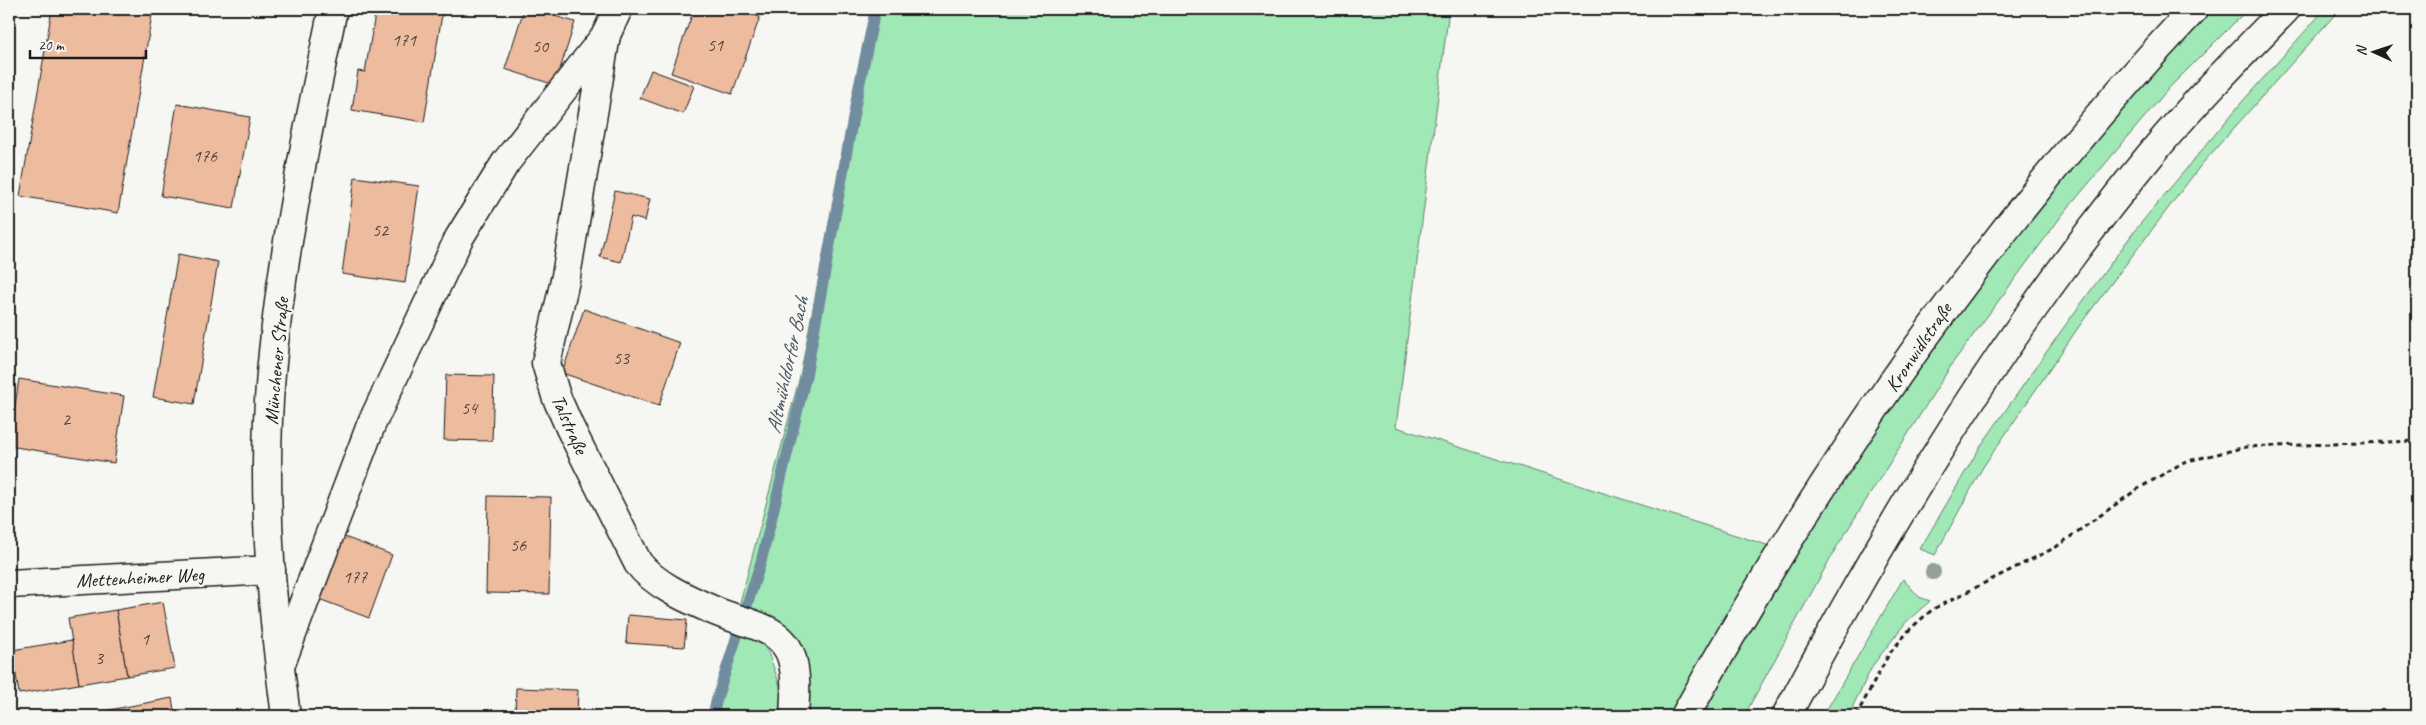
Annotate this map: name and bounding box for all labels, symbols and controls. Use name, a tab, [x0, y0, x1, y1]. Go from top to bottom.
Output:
scale bar	[30, 28, 146, 60]
north arrow	[2348, 28, 2398, 78]
house number: 171	[392, 29, 417, 51]
house number: 51	[707, 34, 724, 56]
house number: 50	[532, 35, 550, 57]
text: 20 m	[38, 36, 65, 55]
text: N	[2353, 44, 2370, 56]
house number: 176	[193, 145, 218, 167]
house number: 52	[372, 219, 390, 241]
water label: Altmühldorfer Bach	[760, 293, 814, 436]
street label: Münchener Straße	[259, 295, 295, 425]
street label: Kronwidlstraße	[1880, 297, 1958, 396]
house number: 53	[613, 347, 631, 369]
street label: Talstraße	[545, 391, 594, 459]
house number: 54	[461, 397, 479, 419]
house number: 2	[62, 408, 72, 430]
house number: 56	[510, 534, 527, 556]
street label: Mettenheimer Weg	[75, 562, 205, 593]
house number: 177	[343, 566, 368, 588]
house number: 1	[141, 628, 150, 650]
house number: 3	[95, 647, 105, 669]

